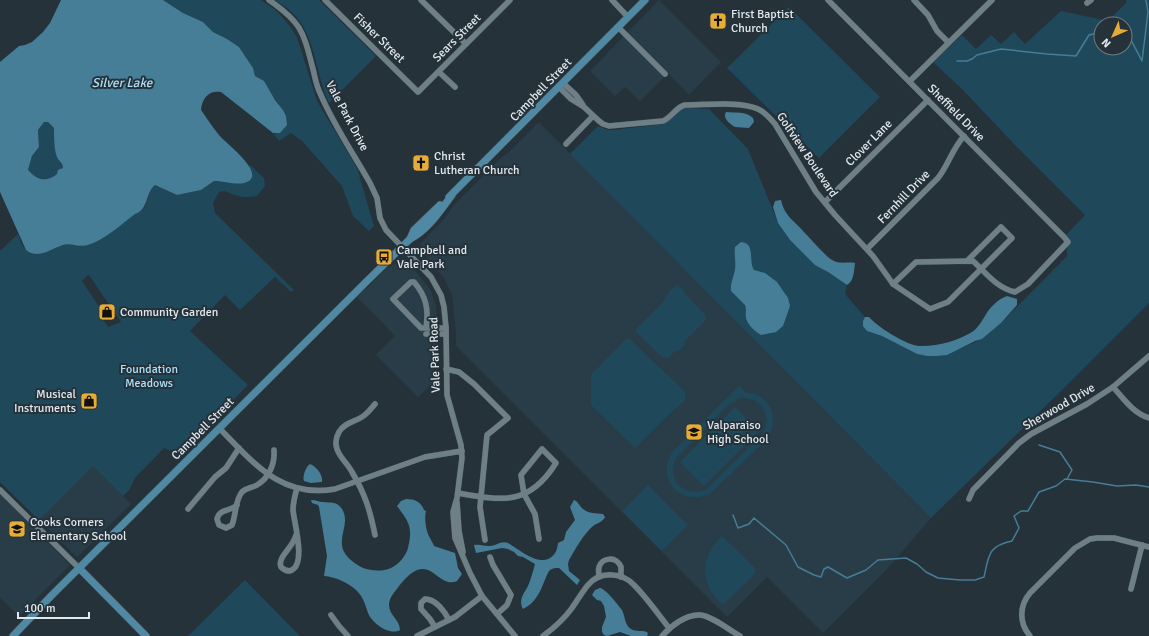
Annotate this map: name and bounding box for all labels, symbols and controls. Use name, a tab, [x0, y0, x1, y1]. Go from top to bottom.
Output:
place label: First Baptist Church	[731, 7, 794, 36]
street label: Fisher Street	[350, 10, 408, 66]
street label: Sears Street	[430, 11, 484, 65]
church icon: First Baptist Church	[708, 11, 728, 31]
north arrow	[1093, 16, 1133, 56]
text: N	[1099, 35, 1114, 50]
street label: Campbell Street	[507, 55, 575, 125]
water label: Silver Lake	[92, 75, 154, 91]
street label: Vale Park Drive	[322, 78, 372, 154]
street label: Sheffield Drive	[924, 81, 988, 145]
street label: Golfview Boulevard	[773, 110, 841, 200]
street label: Clover Lane	[843, 117, 895, 169]
place label: Christ Lutheran Church	[434, 149, 520, 178]
church icon: Christ Lutheran Church	[411, 153, 431, 173]
street label: Fernhill Drive	[875, 167, 933, 227]
place label: Campbell and Vale Park	[397, 243, 467, 272]
bus stop icon: Campbell and Vale Park	[374, 247, 394, 267]
shop icon: Community Garden	[97, 302, 117, 322]
place label: Community Garden	[120, 305, 218, 320]
street label: Vale Park Road	[426, 317, 444, 393]
park label: Foundation Meadows	[120, 362, 178, 391]
street label: Sherwood Drive	[1020, 380, 1098, 434]
place label: Musical Instruments	[14, 387, 76, 416]
shop icon: Musical Instruments	[79, 391, 99, 411]
street label: Campbell Street	[169, 395, 237, 463]
place label: Valparaiso High School	[707, 418, 769, 447]
school or university icon: Valparaiso High School	[684, 422, 704, 442]
place label: Cooks Corners Elementary School	[30, 515, 127, 544]
school or university icon: Cooks Corners Elementary School	[7, 519, 27, 539]
scale bar	[18, 594, 89, 620]
text: 100 m	[24, 601, 56, 616]

